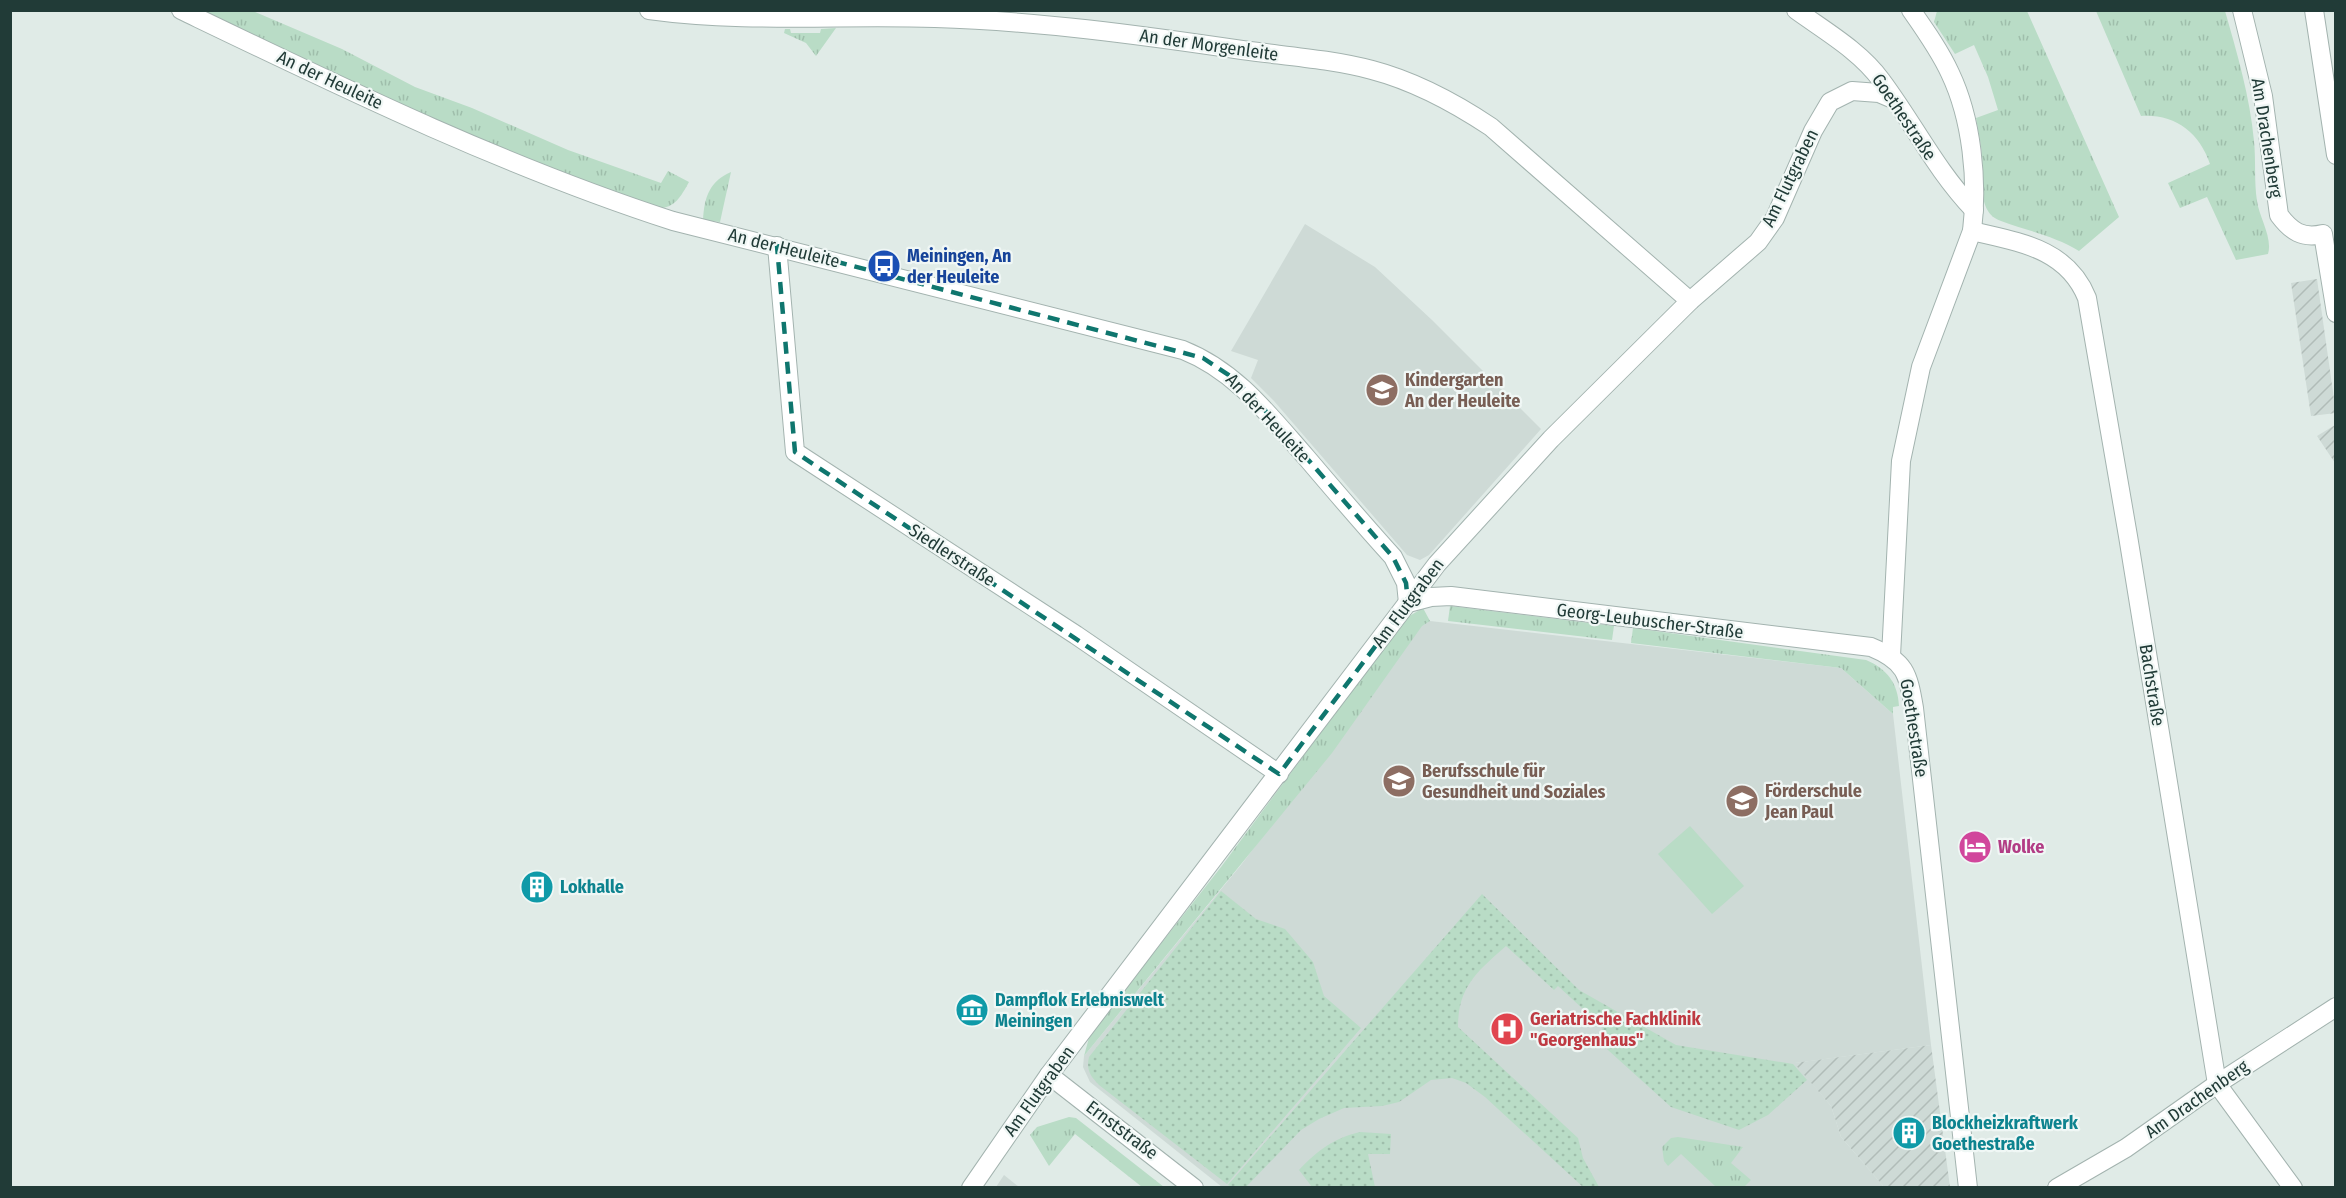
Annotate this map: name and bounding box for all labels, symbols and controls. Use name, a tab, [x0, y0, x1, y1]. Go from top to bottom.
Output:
street label: An der Morgenleite	[1138, 24, 1280, 66]
street label: An der Heuleite	[274, 46, 386, 114]
street label: Goethestraße	[1867, 70, 1941, 165]
street label: Am Drachenberg	[2247, 76, 2287, 200]
street label: Am Flutgraben	[1757, 126, 1823, 230]
street label: An der Heuleite	[726, 224, 842, 272]
place label: Meiningen, An der Heuleite	[907, 245, 1011, 288]
bus stop icon: Meiningen, An der Heuleite	[866, 248, 902, 284]
street label: An der Heuleite	[1221, 369, 1315, 467]
place label: Kindergarten An der Heuleite	[1404, 369, 1520, 412]
school or university icon: Kindergarten An der Heuleite	[1364, 372, 1400, 408]
street label: Siedlerstraße	[905, 519, 999, 591]
street label: Am Flutgraben	[1367, 554, 1449, 652]
street label: Georg-Leubuscher-Straße	[1555, 599, 1745, 643]
street label: Bachstraße	[2135, 643, 2169, 728]
street label: Goethestraße	[1895, 677, 1933, 779]
place label: Berufsschule für Gesundheit und Soziales	[1422, 760, 1606, 803]
school or university icon: Berufsschule für Gesundheit und Soziales	[1381, 763, 1417, 799]
place label: Förderschule Jean Paul	[1764, 780, 1862, 823]
school or university icon: Förderschule Jean Paul	[1724, 783, 1760, 819]
hotel icon: Wolke	[1957, 829, 1993, 865]
place label: Wolke	[1998, 836, 2044, 858]
building icon: Lokhalle	[519, 869, 555, 905]
place label: Lokhalle	[560, 876, 624, 898]
place label: Dampflok Erlebniswelt Meiningen	[995, 989, 1165, 1032]
museum icon: Dampflok Erlebniswelt Meiningen	[954, 992, 990, 1028]
place label: Geriatrische Fachklinik "Georgenhaus"	[1530, 1008, 1701, 1051]
hospital icon: Geriatrische Fachklinik "Georgenhaus"	[1489, 1011, 1525, 1047]
street label: Am Flutgraben	[999, 1042, 1079, 1140]
street label: Am Drachenberg	[2141, 1055, 2253, 1143]
street label: Ernststraße	[1082, 1096, 1162, 1164]
place label: Blockheizkraftwerk Goethestraße	[1932, 1112, 2079, 1155]
building icon: Blockheizkraftwerk Goethestraße	[1891, 1115, 1927, 1151]

